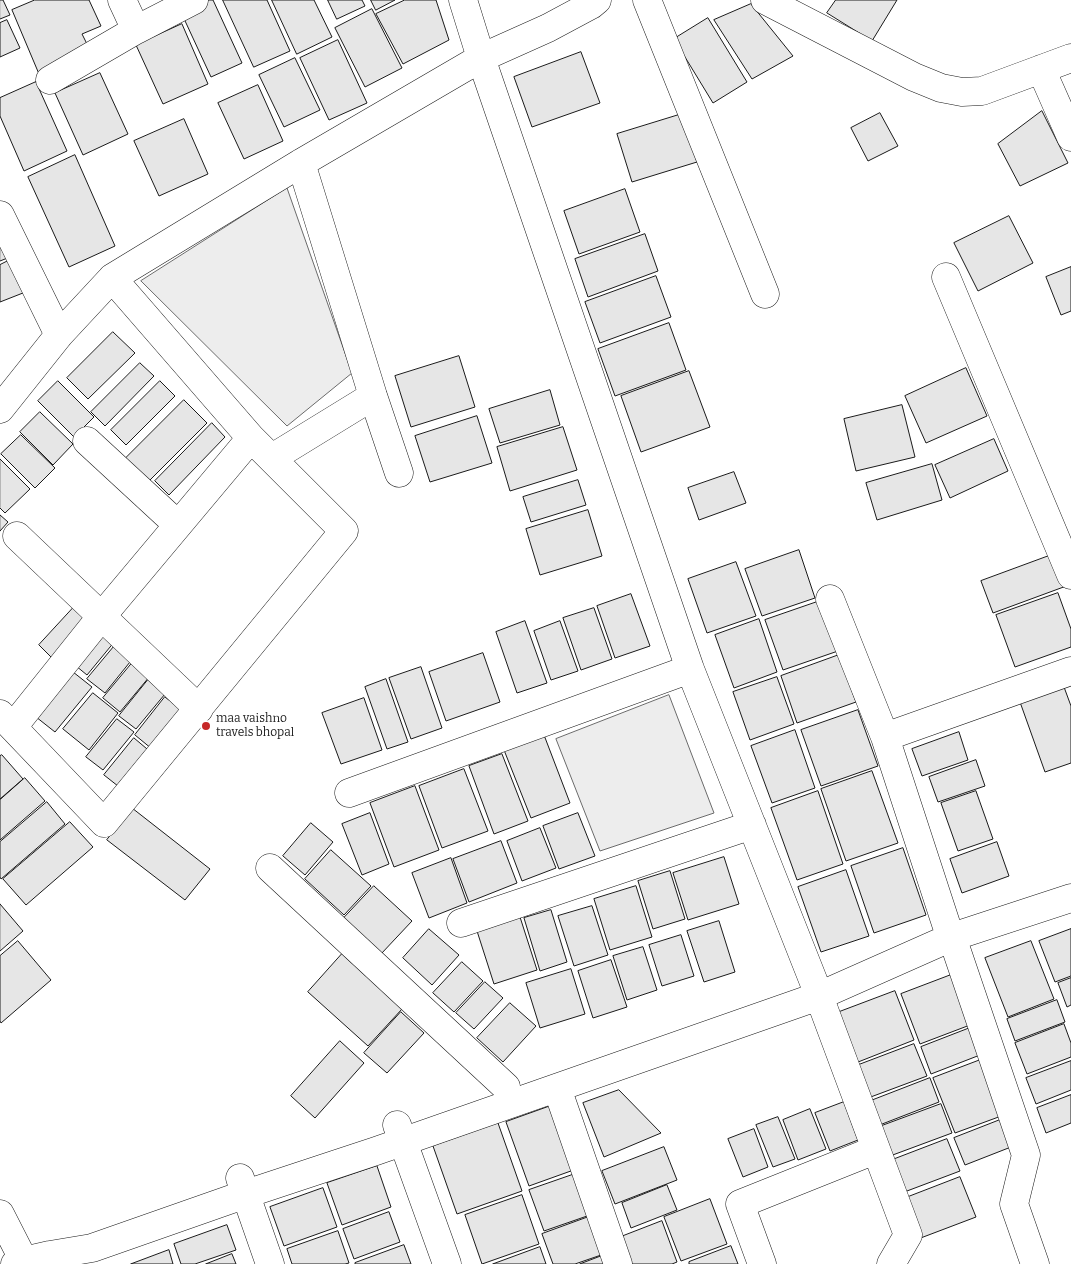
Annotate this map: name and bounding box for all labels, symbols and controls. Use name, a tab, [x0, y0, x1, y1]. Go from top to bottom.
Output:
place label: maa vaishno travels bhopal	[216, 712, 294, 740]
marker: maa vaishno travels bhopal	[200, 720, 212, 732]

